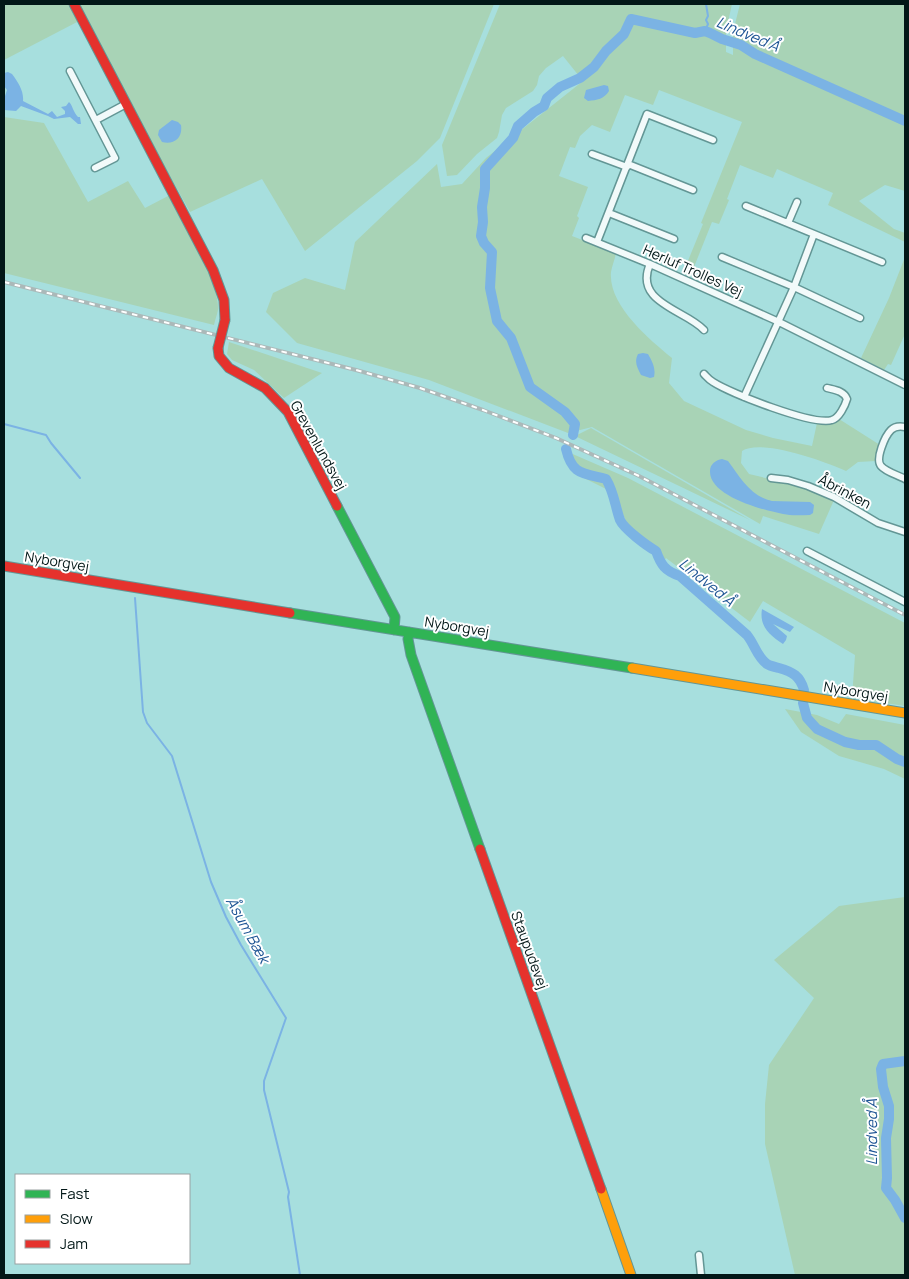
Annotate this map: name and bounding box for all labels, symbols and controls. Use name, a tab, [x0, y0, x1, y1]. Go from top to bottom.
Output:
water label: Lindved Å	[713, 11, 783, 57]
street label: Herluf Trolles Vej	[640, 240, 746, 300]
street label: Grevenlundsvej	[287, 397, 351, 493]
street label: Åbrinken	[815, 469, 875, 513]
street label: Nyborgvej	[23, 547, 91, 575]
water label: Lindved Å	[675, 553, 740, 611]
street label: Nyborgvej	[423, 612, 491, 640]
street label: Nyborgvej	[822, 677, 890, 705]
water label: Åsum Bæk	[221, 893, 276, 969]
street label: Staupudevej	[507, 908, 553, 992]
water label: Lindved Å	[861, 1098, 882, 1165]
legend	[15, 1174, 190, 1264]
text: Fast	[60, 1183, 89, 1204]
text: Slow	[60, 1208, 93, 1229]
text: Jam	[60, 1233, 88, 1254]

